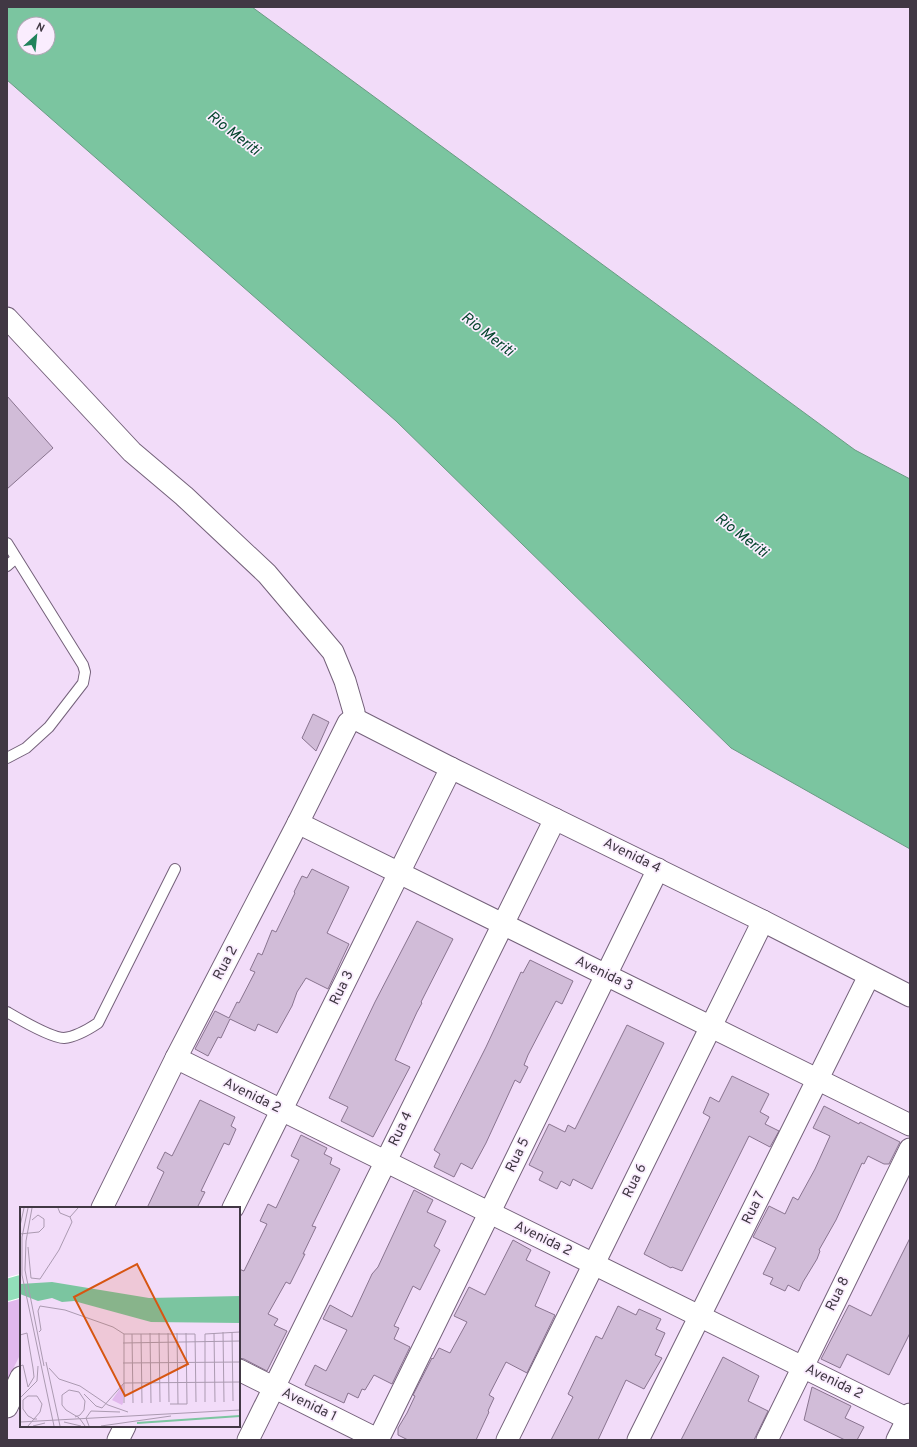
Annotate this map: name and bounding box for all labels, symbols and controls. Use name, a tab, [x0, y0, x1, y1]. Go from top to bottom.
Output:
north arrow	[16, 16, 56, 56]
text: N	[33, 20, 47, 36]
water label: Rio Meriti	[203, 107, 264, 161]
water label: Rio Meriti	[457, 308, 518, 362]
water label: Rio Meriti	[711, 509, 772, 563]
street label: Avenida 4	[600, 835, 664, 877]
street label: Rua 2	[210, 943, 242, 983]
street label: Avenida 3	[572, 953, 636, 995]
street label: Rua 3	[326, 968, 358, 1008]
street label: Avenida 2	[220, 1075, 284, 1117]
street label: Rua 4	[385, 1109, 417, 1149]
street label: Rua 5	[502, 1135, 534, 1175]
street label: Rua 6	[619, 1161, 651, 1201]
street label: Rua 7	[739, 1189, 769, 1227]
inset map	[20, 1207, 240, 1427]
street label: Avenida 2	[511, 1218, 575, 1260]
street label: Rua 8	[822, 1274, 854, 1314]
street label: Avenida 2	[802, 1361, 866, 1403]
street label: Avenida 1	[279, 1384, 339, 1426]

